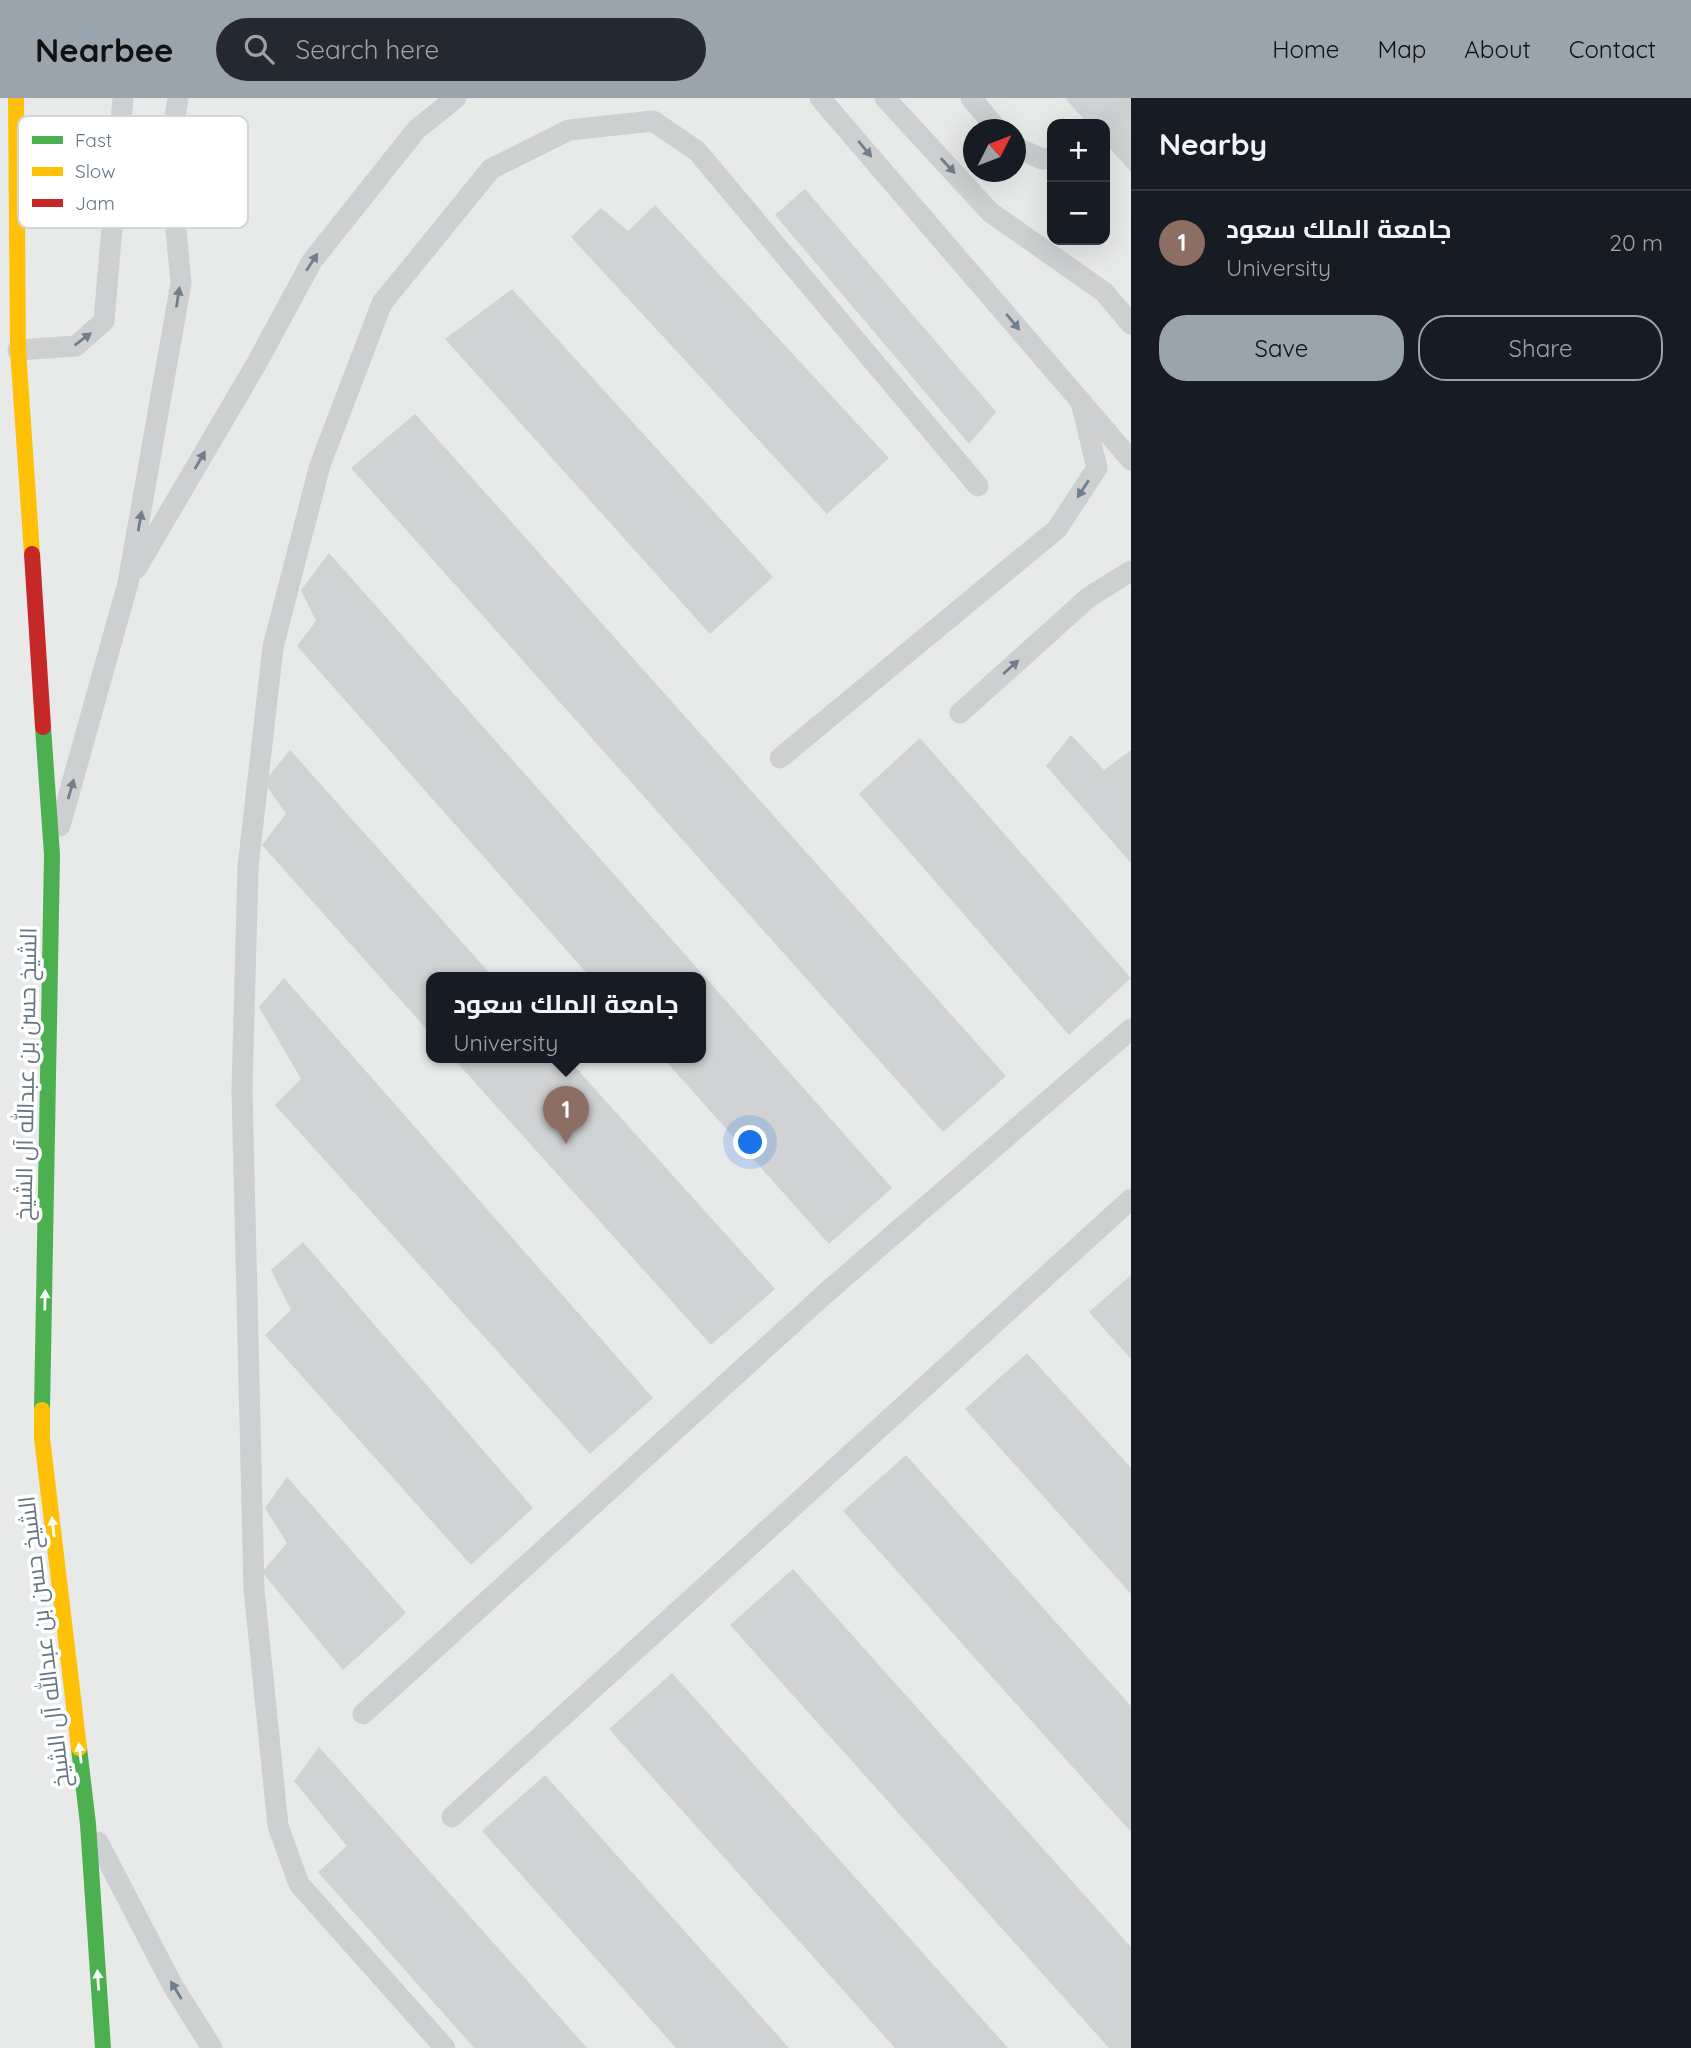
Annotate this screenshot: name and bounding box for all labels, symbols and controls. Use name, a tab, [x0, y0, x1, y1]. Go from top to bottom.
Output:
search box	[216, 18, 706, 81]
text: Nearbee	[35, 29, 174, 70]
icon: search	[240, 30, 278, 68]
text: Search here	[296, 33, 439, 66]
text: Home	[1272, 34, 1339, 64]
text: Map	[1377, 34, 1426, 64]
text: About	[1464, 34, 1531, 64]
text: Contact	[1569, 34, 1656, 64]
legend	[18, 116, 248, 228]
north arrow	[963, 119, 1026, 182]
map controls	[1047, 119, 1110, 245]
button: +	[1047, 119, 1110, 182]
text: Nearby	[1159, 125, 1267, 163]
text: Fast	[75, 128, 112, 152]
one-way arrow	[857, 140, 872, 157]
one-way arrow	[940, 157, 956, 175]
text: Slow	[75, 159, 116, 183]
button: −	[1047, 182, 1110, 245]
text: Jam	[75, 191, 115, 215]
text: جامعة الملك سعود	[1226, 212, 1452, 245]
text: 1	[1178, 228, 1186, 257]
text: 20 m	[1609, 228, 1663, 257]
one-way arrow	[305, 253, 318, 272]
text: University	[1226, 253, 1331, 282]
one-way arrow	[173, 286, 184, 308]
one-way arrow	[1005, 313, 1020, 330]
button: Save	[1159, 315, 1404, 381]
button: Share	[1418, 315, 1663, 381]
one-way arrow	[74, 332, 92, 346]
one-way arrow	[194, 451, 206, 470]
one-way arrow	[1076, 480, 1090, 498]
one-way arrow	[134, 510, 145, 532]
one-way arrow	[1002, 660, 1019, 676]
one-way arrow	[66, 778, 76, 799]
street label: الشيخ حسن بن عبدالله آل الشيخ	[8, 927, 45, 1221]
popup	[426, 972, 706, 1063]
text: جامعة الملك سعود	[453, 987, 679, 1020]
text: University	[453, 1028, 558, 1057]
pin: 1	[543, 1086, 589, 1144]
your location	[733, 1125, 767, 1159]
one-way arrow	[39, 1289, 50, 1311]
street label: الشيخ حسن بن عبدالله آل الشيخ	[11, 1494, 78, 1789]
one-way arrow	[47, 1516, 58, 1538]
one-way arrow	[74, 1742, 85, 1764]
one-way arrow	[92, 1969, 103, 1991]
one-way arrow	[170, 1980, 183, 1999]

